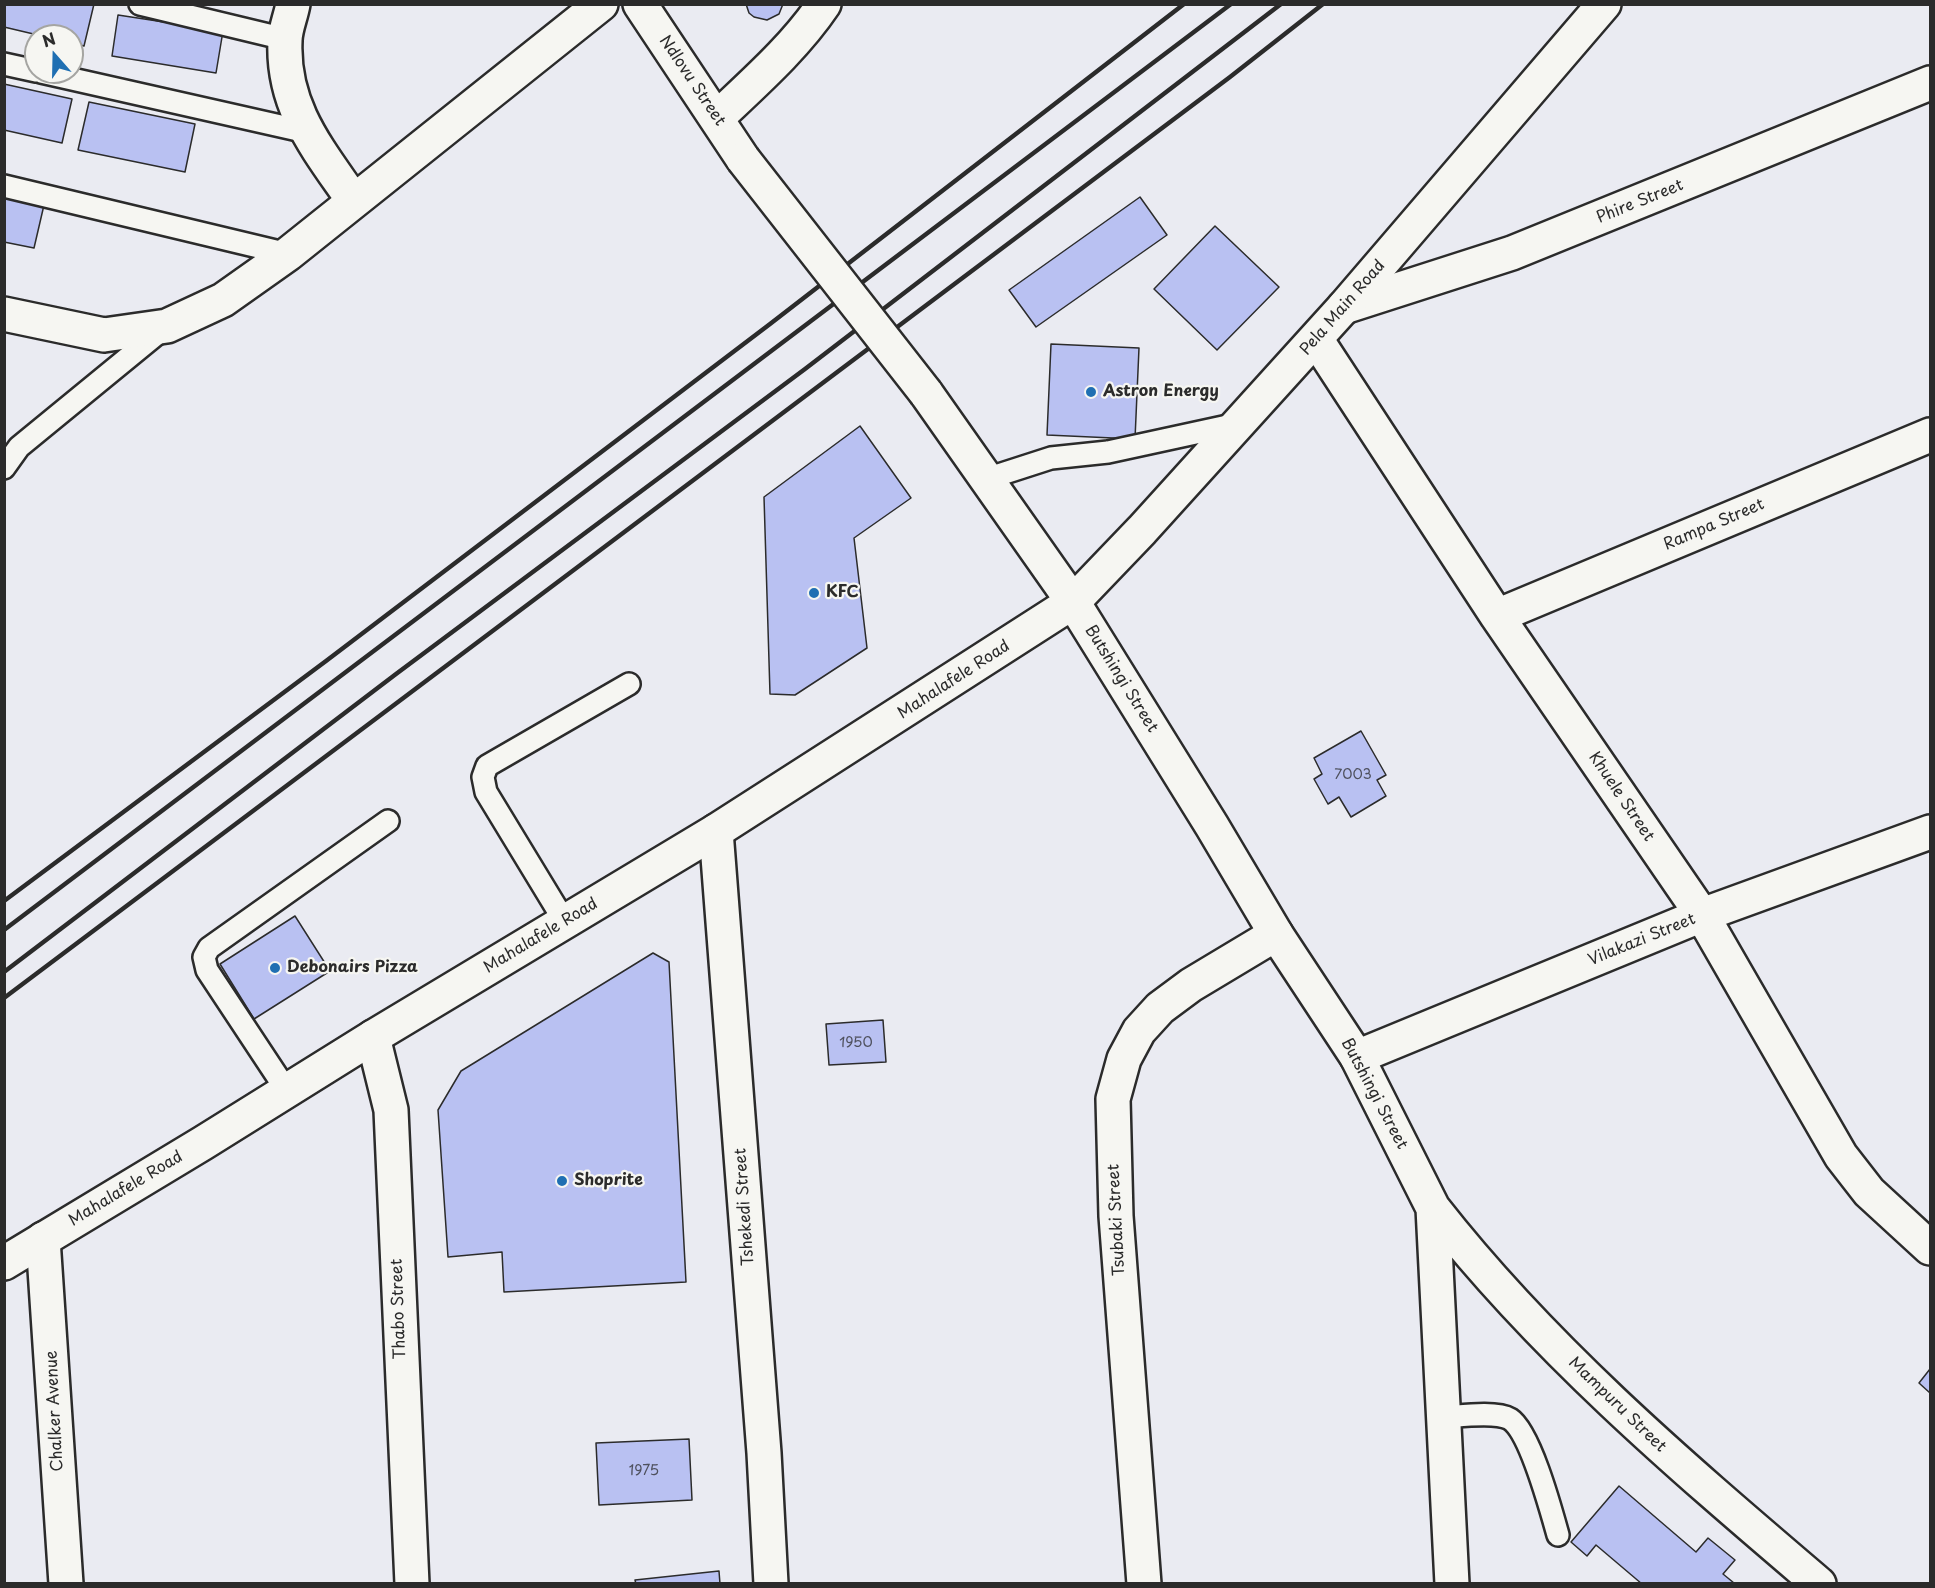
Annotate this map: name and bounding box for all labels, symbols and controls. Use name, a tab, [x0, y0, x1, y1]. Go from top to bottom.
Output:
north arrow	[24, 24, 84, 84]
text: N	[38, 26, 59, 52]
street label: Ndlovu Street	[655, 32, 729, 130]
street label: Phire Street	[1594, 176, 1686, 228]
street label: Pela Main Road	[1296, 256, 1390, 360]
place label: Astron Energy	[1103, 382, 1219, 402]
marker: Astron Energy	[1084, 385, 1098, 399]
street label: Rampa Street	[1661, 495, 1767, 555]
place label: KFC	[826, 583, 859, 603]
marker: KFC	[807, 586, 821, 600]
street label: Butshingi Street	[1080, 622, 1162, 736]
street label: Mahalafele Road	[894, 637, 1014, 723]
street label: Khuele Street	[1584, 749, 1658, 845]
house number: 7003	[1334, 767, 1372, 783]
street label: Mahalafele Road	[480, 894, 602, 978]
street label: Vilakazi Street	[1586, 910, 1698, 970]
place label: Debonairs Pizza	[287, 958, 418, 978]
marker: Debonairs Pizza	[268, 961, 282, 975]
house number: 1950	[839, 1035, 873, 1051]
street label: Butshingi Street	[1337, 1035, 1411, 1153]
street label: Mahalafele Road	[65, 1147, 187, 1231]
street label: Tshekedi Street	[731, 1147, 759, 1267]
street label: Tsubaki Street	[1104, 1164, 1130, 1276]
place label: Shoprite	[574, 1171, 643, 1191]
marker: Shoprite	[555, 1174, 569, 1188]
street label: Thabo Street	[388, 1258, 410, 1360]
street label: Chalker Avenue	[42, 1350, 68, 1472]
street label: Mampuru Street	[1564, 1353, 1670, 1457]
house number: 1975	[629, 1463, 659, 1479]

